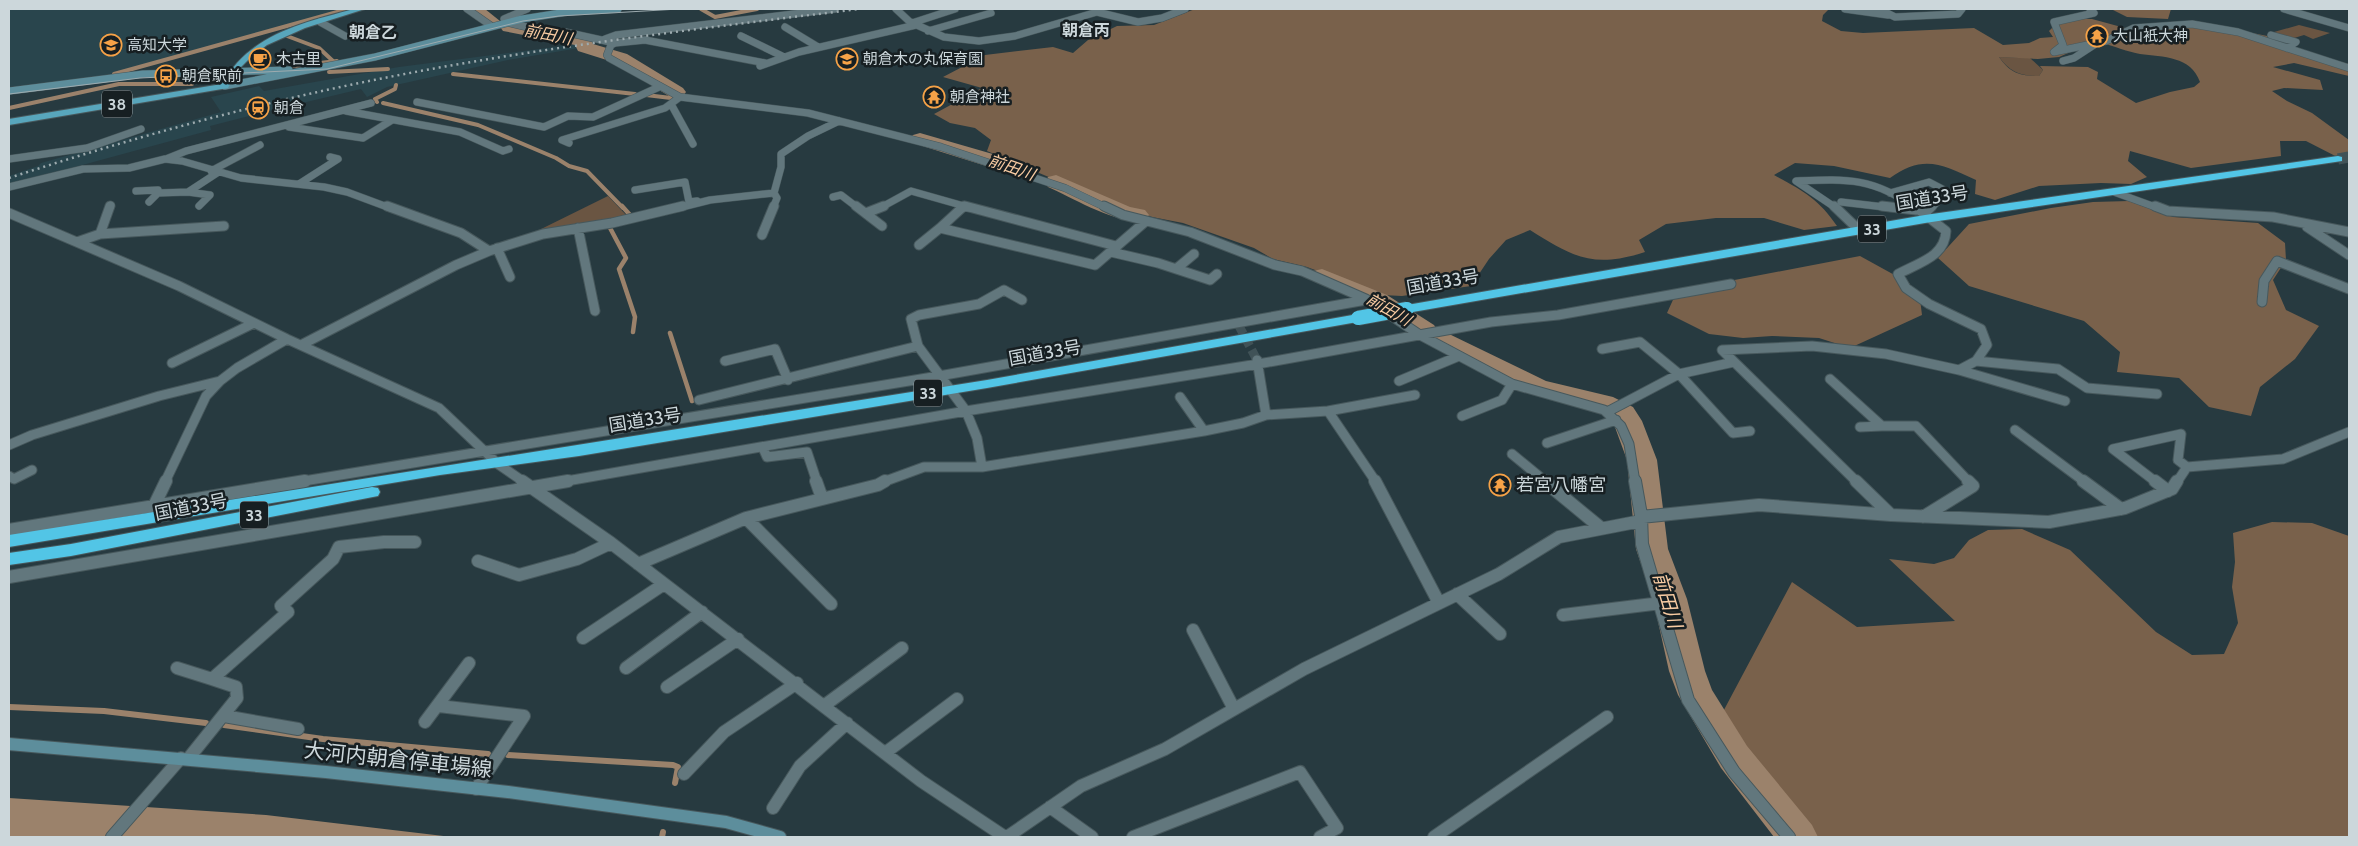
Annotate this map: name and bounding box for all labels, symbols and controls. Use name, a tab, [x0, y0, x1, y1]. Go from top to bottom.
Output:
water label: 前田川	[523, 21, 575, 49]
district label: 朝倉丙	[1062, 21, 1110, 40]
district label: 朝倉乙	[349, 23, 397, 42]
temple icon: 大山衹大神	[2085, 24, 2109, 48]
place label: 大山衹大神	[2113, 27, 2188, 45]
school or university icon: 高知大学	[99, 33, 123, 57]
place label: 高知大学	[127, 36, 187, 54]
cafe icon: 木古里	[248, 47, 272, 71]
school or university icon: 朝倉木の丸保育園	[835, 47, 859, 71]
place label: 木古里	[276, 50, 321, 68]
place label: 朝倉木の丸保育園	[863, 50, 983, 68]
bus stop icon: 朝倉駅前	[154, 64, 178, 88]
place label: 朝倉駅前	[182, 67, 242, 85]
temple icon: 朝倉神社	[922, 85, 946, 109]
place label: 朝倉神社	[950, 88, 1010, 106]
road number: 38	[102, 90, 132, 118]
station icon: 朝倉	[246, 96, 270, 120]
place label: 朝倉	[274, 99, 304, 117]
water label: 前田川	[986, 151, 1040, 185]
street label: 国道33号	[1894, 181, 1970, 215]
road number: 33	[1858, 215, 1886, 242]
street label: 国道33号	[1405, 265, 1481, 299]
water label: 前田川	[1363, 289, 1416, 331]
street label: 国道33号	[1007, 336, 1083, 370]
road number: 33	[914, 379, 942, 406]
street label: 国道33号	[607, 403, 683, 437]
temple icon: 若宮八幡宮	[1488, 473, 1512, 497]
place label: 若宮八幡宮	[1516, 474, 1606, 496]
street label: 国道33号	[153, 489, 229, 525]
road number: 33	[240, 502, 268, 528]
water label: 前田川	[1648, 570, 1687, 633]
street label: 大河内朝倉停車場線	[303, 737, 493, 782]

